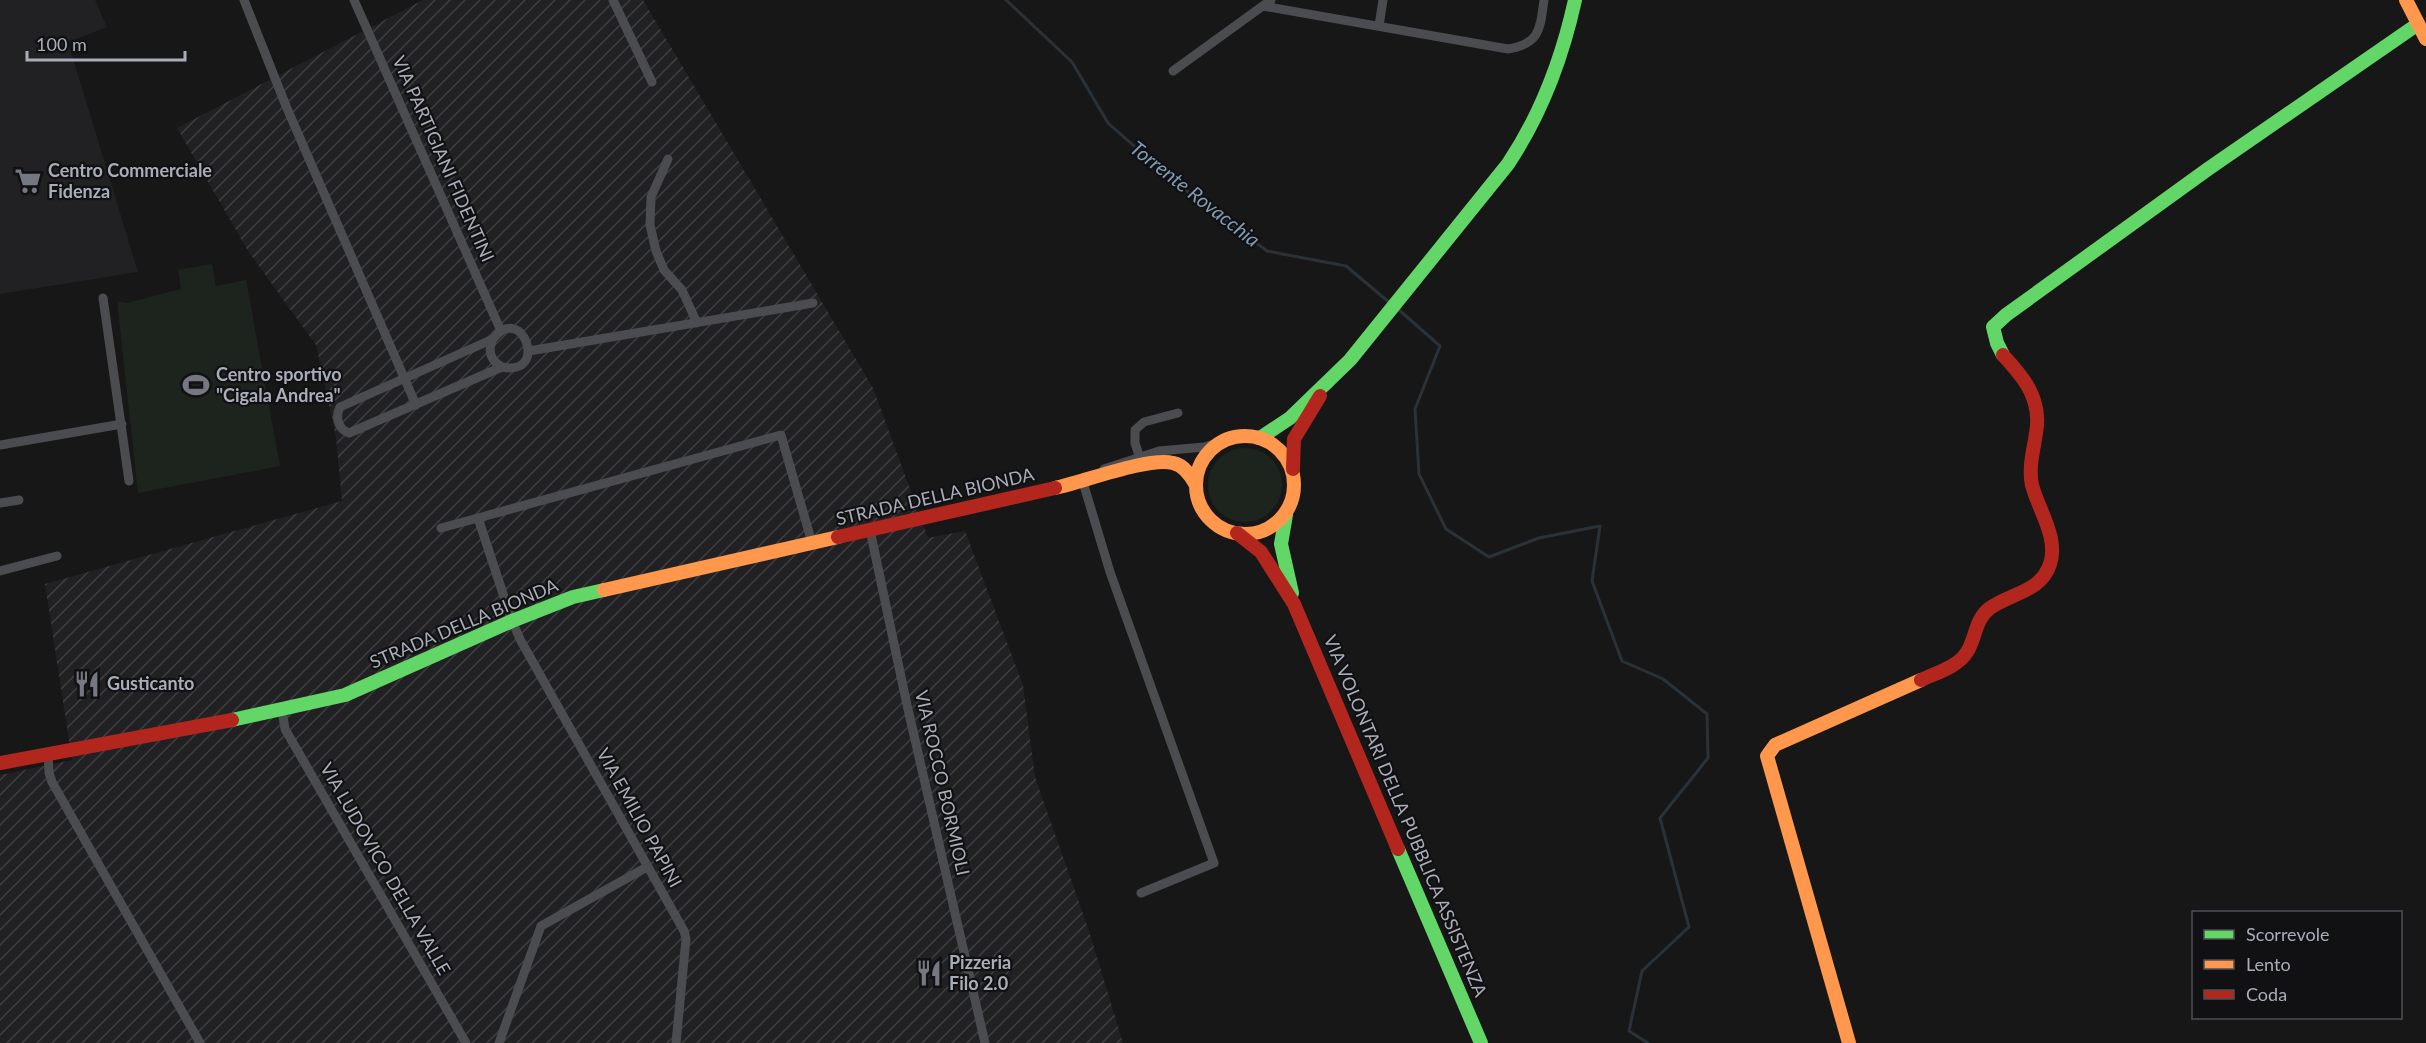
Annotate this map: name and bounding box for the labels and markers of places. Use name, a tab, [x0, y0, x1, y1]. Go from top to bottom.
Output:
place label: Centro Commerciale Fidenza	[48, 159, 212, 202]
supermarket icon: Centro Commerciale Fidenza	[13, 166, 43, 196]
place label: Centro sportivo "Cigala Andrea"	[216, 363, 342, 406]
sports icon: Centro sportivo "Cigala Andrea"	[181, 370, 211, 400]
restaurant icon: Gusticanto	[72, 669, 102, 699]
place label: Gusticanto	[107, 672, 194, 694]
place label: Pizzeria Filo 2.0	[949, 951, 1011, 994]
restaurant icon: Pizzeria Filo 2.0	[914, 958, 944, 988]

